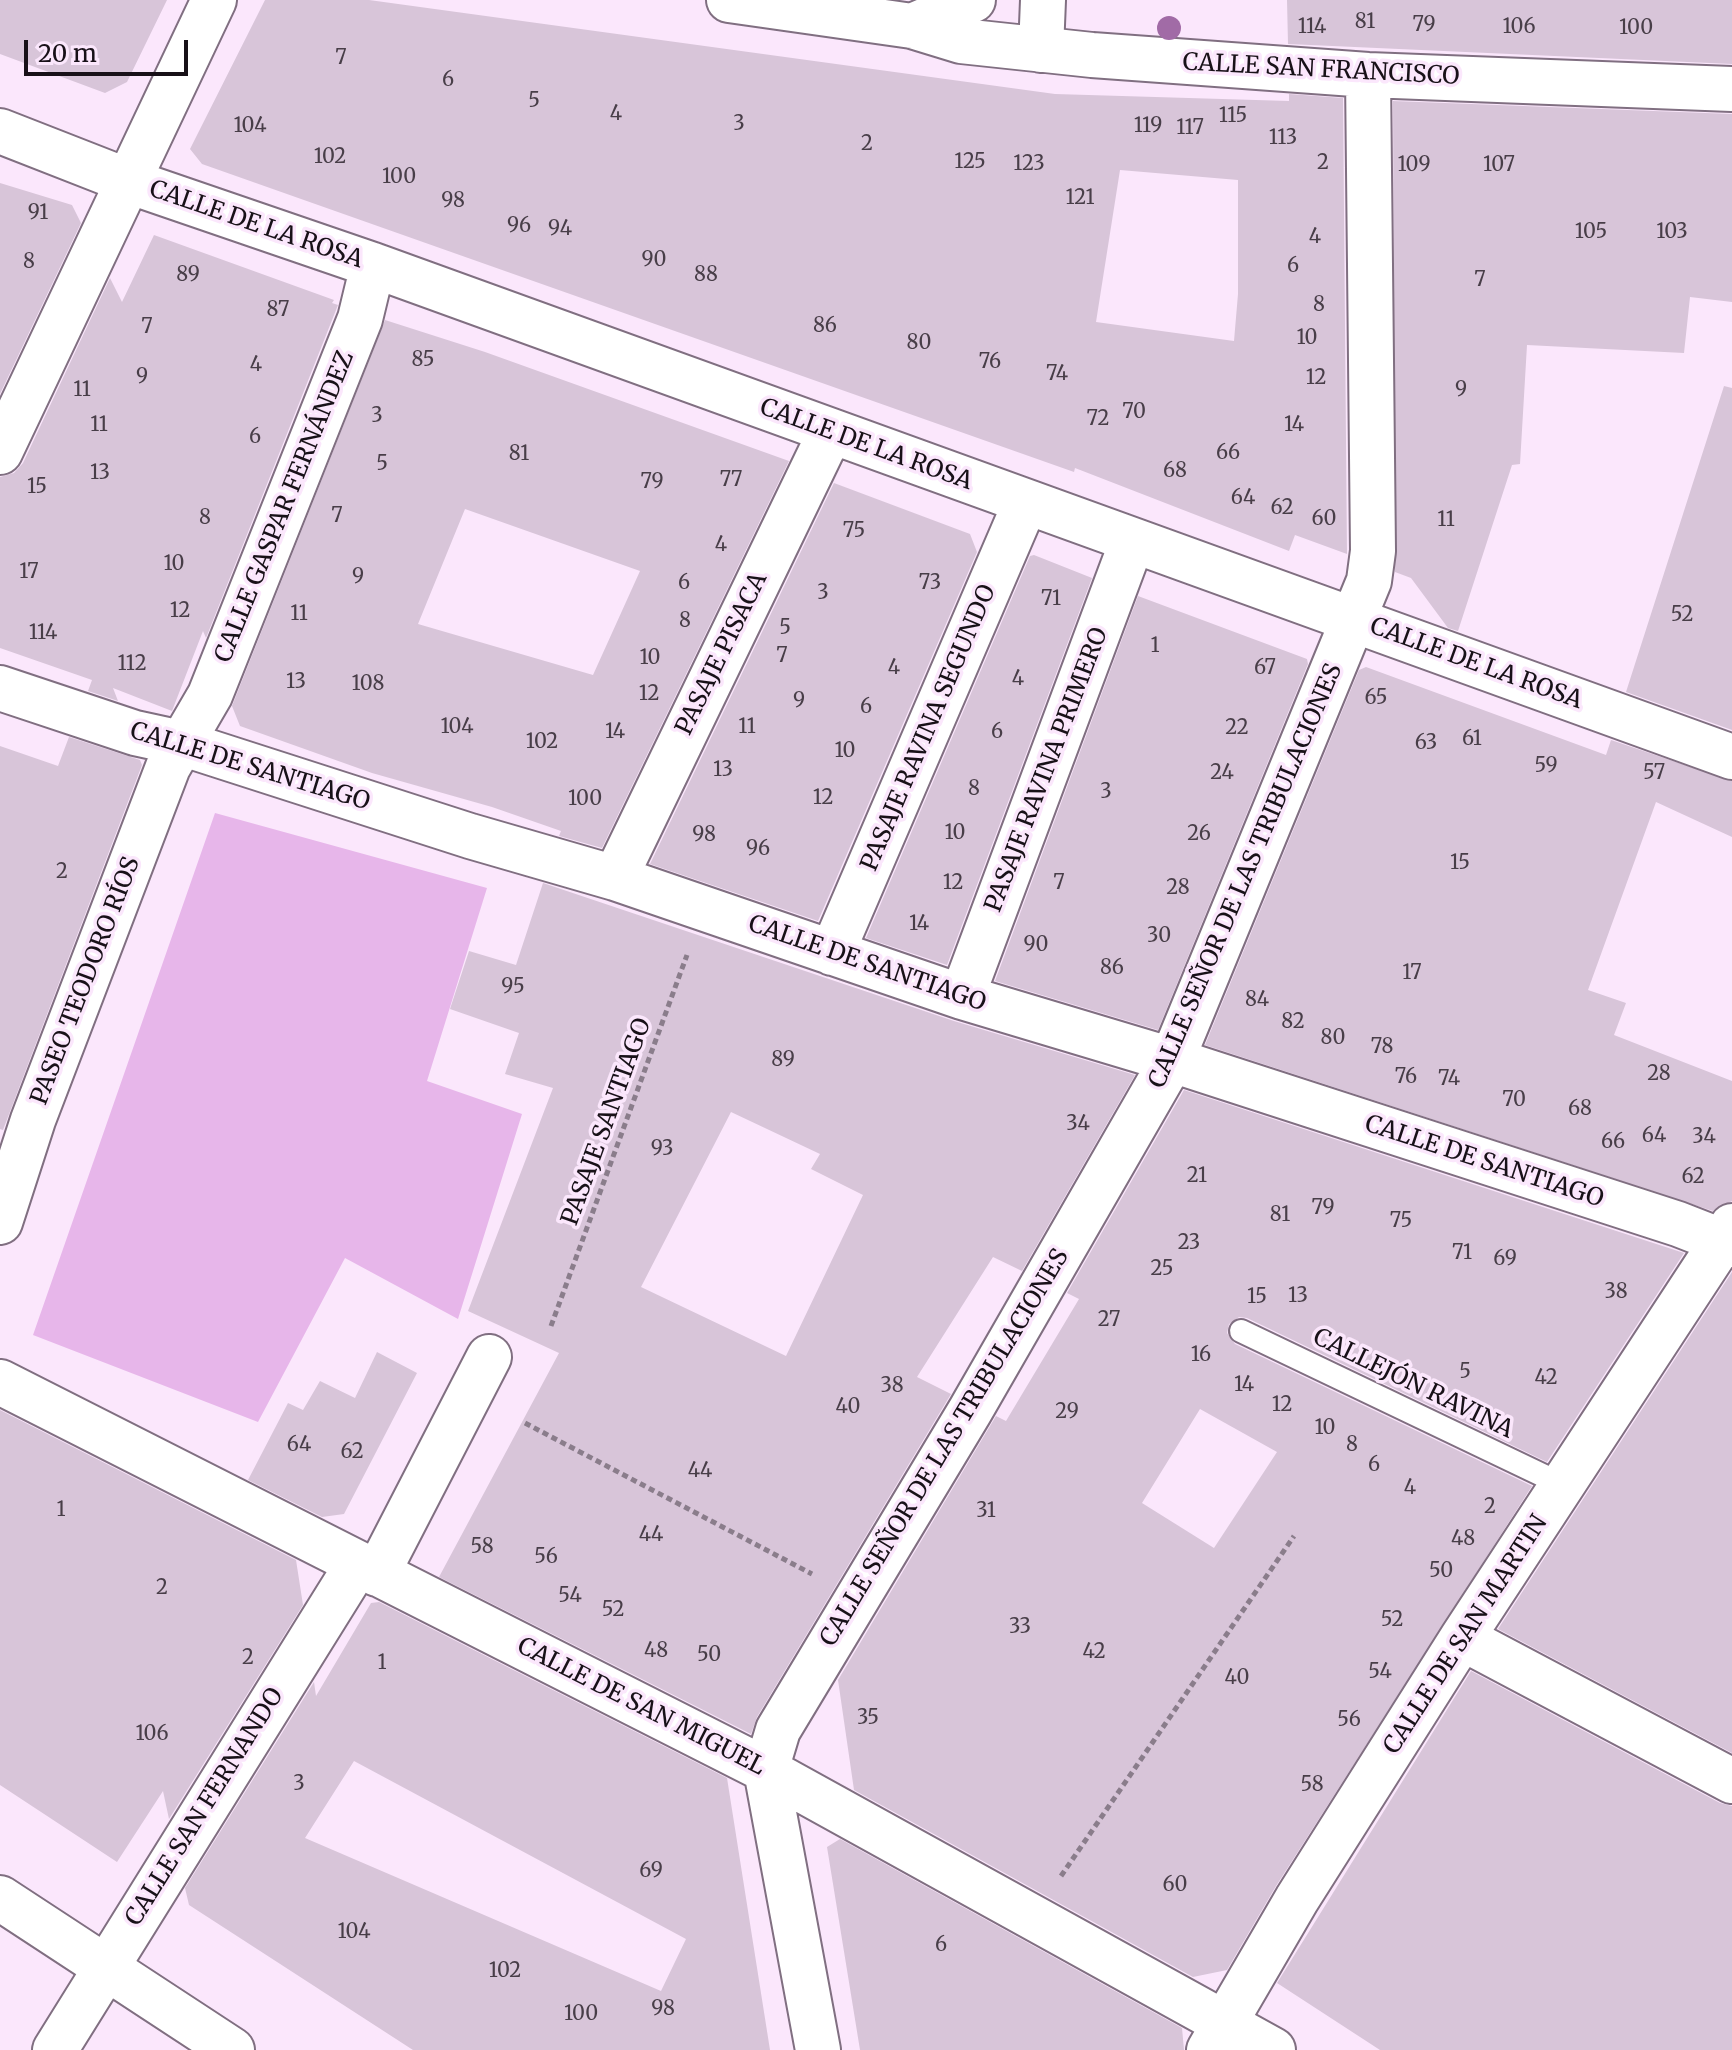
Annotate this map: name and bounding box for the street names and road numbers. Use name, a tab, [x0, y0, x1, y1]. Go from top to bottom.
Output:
street label: CALLE SAN FRANCISCO	[1182, 48, 1460, 92]
street label: CALLE DE LA ROSA	[145, 175, 367, 275]
street label: CALLE GASPAR FERNÁNDEZ	[209, 347, 361, 667]
street label: CALLE DE LA ROSA	[756, 393, 976, 497]
street label: PASAJE PISACA	[670, 568, 774, 740]
street label: PASAJE RAVINA SEGUNDO	[856, 581, 1002, 875]
street label: CALLE DE LA ROSA	[1366, 612, 1586, 716]
street label: PASAJE RAVINA PRIMERO	[979, 624, 1115, 916]
street label: CALLE SEÑOR DE LAS TRIBULACIONES	[1143, 660, 1349, 1092]
street label: CALLE DE SANTIAGO	[127, 717, 373, 817]
street label: PASEO TEODORO RÍOS	[25, 853, 147, 1109]
street label: CALLE DE SANTIAGO	[745, 910, 989, 1018]
street label: PASAJE SANTIAGO	[556, 1015, 658, 1229]
street label: CALLE DE SANTIAGO	[1361, 1110, 1607, 1214]
street label: CALLE SEÑOR DE LAS TRIBULACIONES	[815, 1244, 1075, 1652]
street label: CALLEJÓN RAVINA	[1308, 1323, 1518, 1445]
street label: CALLE DE SAN MARTIN	[1378, 1510, 1554, 1760]
street label: CALLE DE SAN MIGUEL	[512, 1632, 770, 1782]
street label: CALLE SAN FERNANDO	[120, 1683, 290, 1931]

